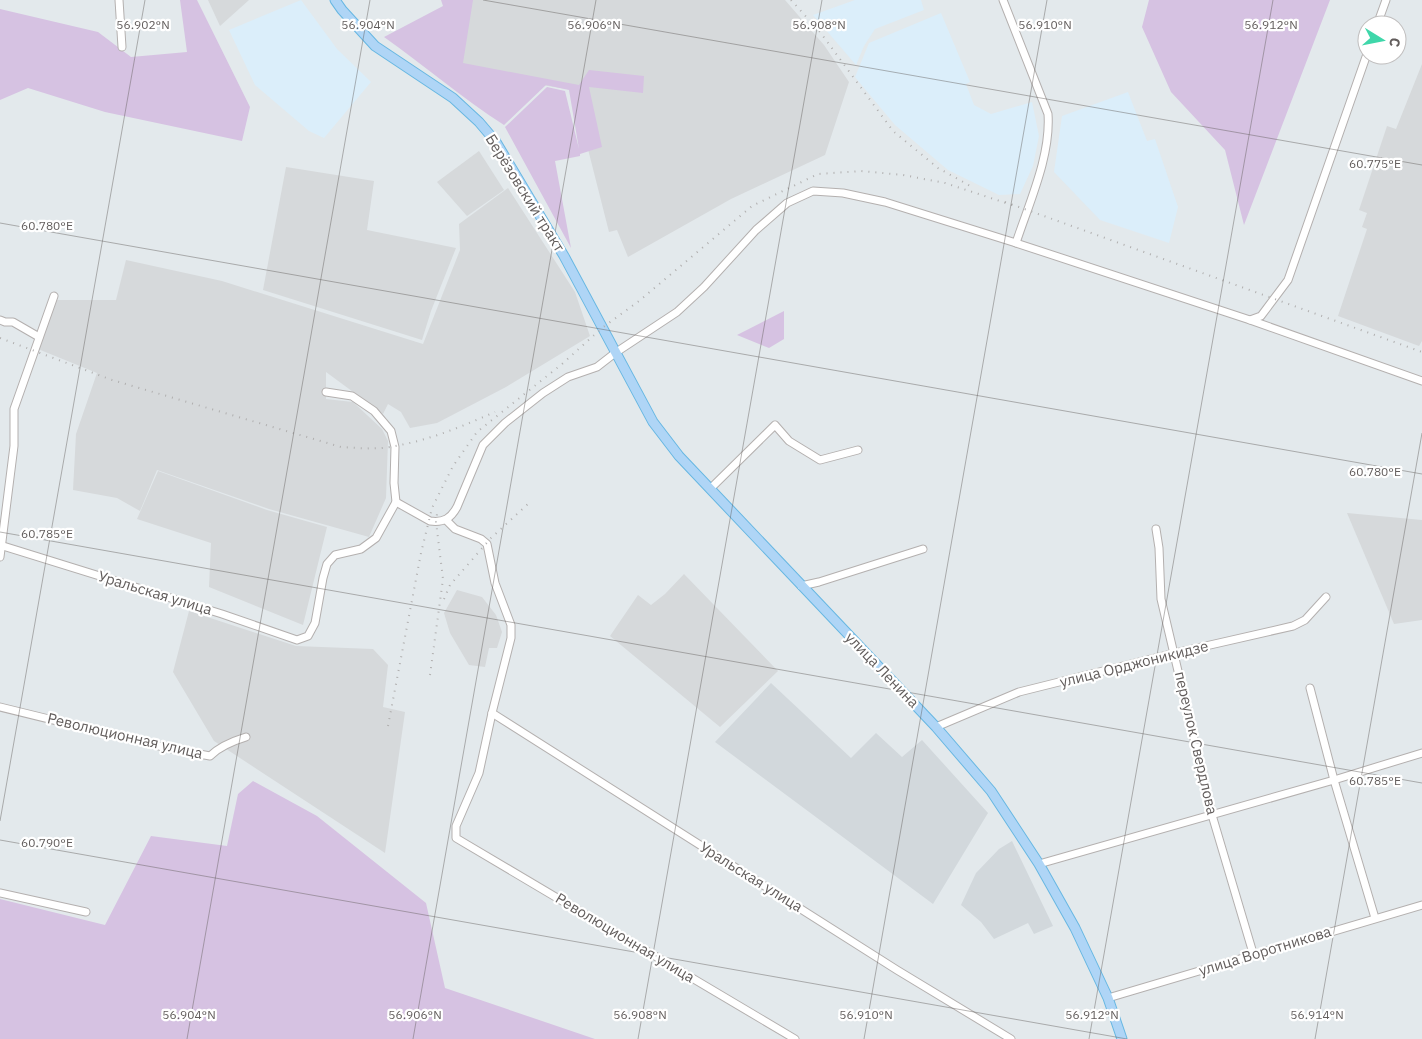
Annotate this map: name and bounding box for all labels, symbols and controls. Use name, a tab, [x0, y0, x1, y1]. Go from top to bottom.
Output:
north arrow	[1357, 15, 1407, 65]
text: 56.902°N	[116, 17, 170, 32]
text: 56.904°N	[341, 17, 395, 32]
text: 56.906°N	[567, 17, 621, 32]
text: 56.908°N	[792, 17, 846, 32]
text: 56.910°N	[1018, 17, 1072, 32]
text: 56.912°N	[1244, 17, 1298, 32]
text: С	[1385, 36, 1404, 48]
street label: Берёзовский тракт	[482, 130, 569, 255]
text: 60.775°E	[1349, 156, 1401, 171]
text: 60.780°E	[21, 218, 73, 233]
text: 60.780°E	[1349, 464, 1401, 479]
text: 60.785°E	[21, 526, 73, 541]
street label: Уральская улица	[96, 566, 214, 619]
street label: улица Ленина	[841, 628, 923, 712]
street label: улица Орджоникидзе	[1058, 636, 1210, 691]
street label: переулок Свердлова	[1171, 669, 1222, 816]
street label: Революционная улица	[46, 708, 205, 763]
text: 60.785°E	[1349, 773, 1401, 788]
text: 60.790°E	[21, 835, 73, 850]
street label: Уральская улица	[696, 837, 806, 916]
street label: Революционная улица	[552, 889, 698, 987]
street label: улица Воротникова	[1196, 921, 1333, 980]
text: 56.904°N	[162, 1007, 216, 1022]
text: 56.906°N	[388, 1007, 442, 1022]
text: 56.908°N	[613, 1007, 667, 1022]
text: 56.910°N	[839, 1007, 893, 1022]
text: 56.912°N	[1065, 1007, 1119, 1022]
text: 56.914°N	[1290, 1007, 1344, 1022]

